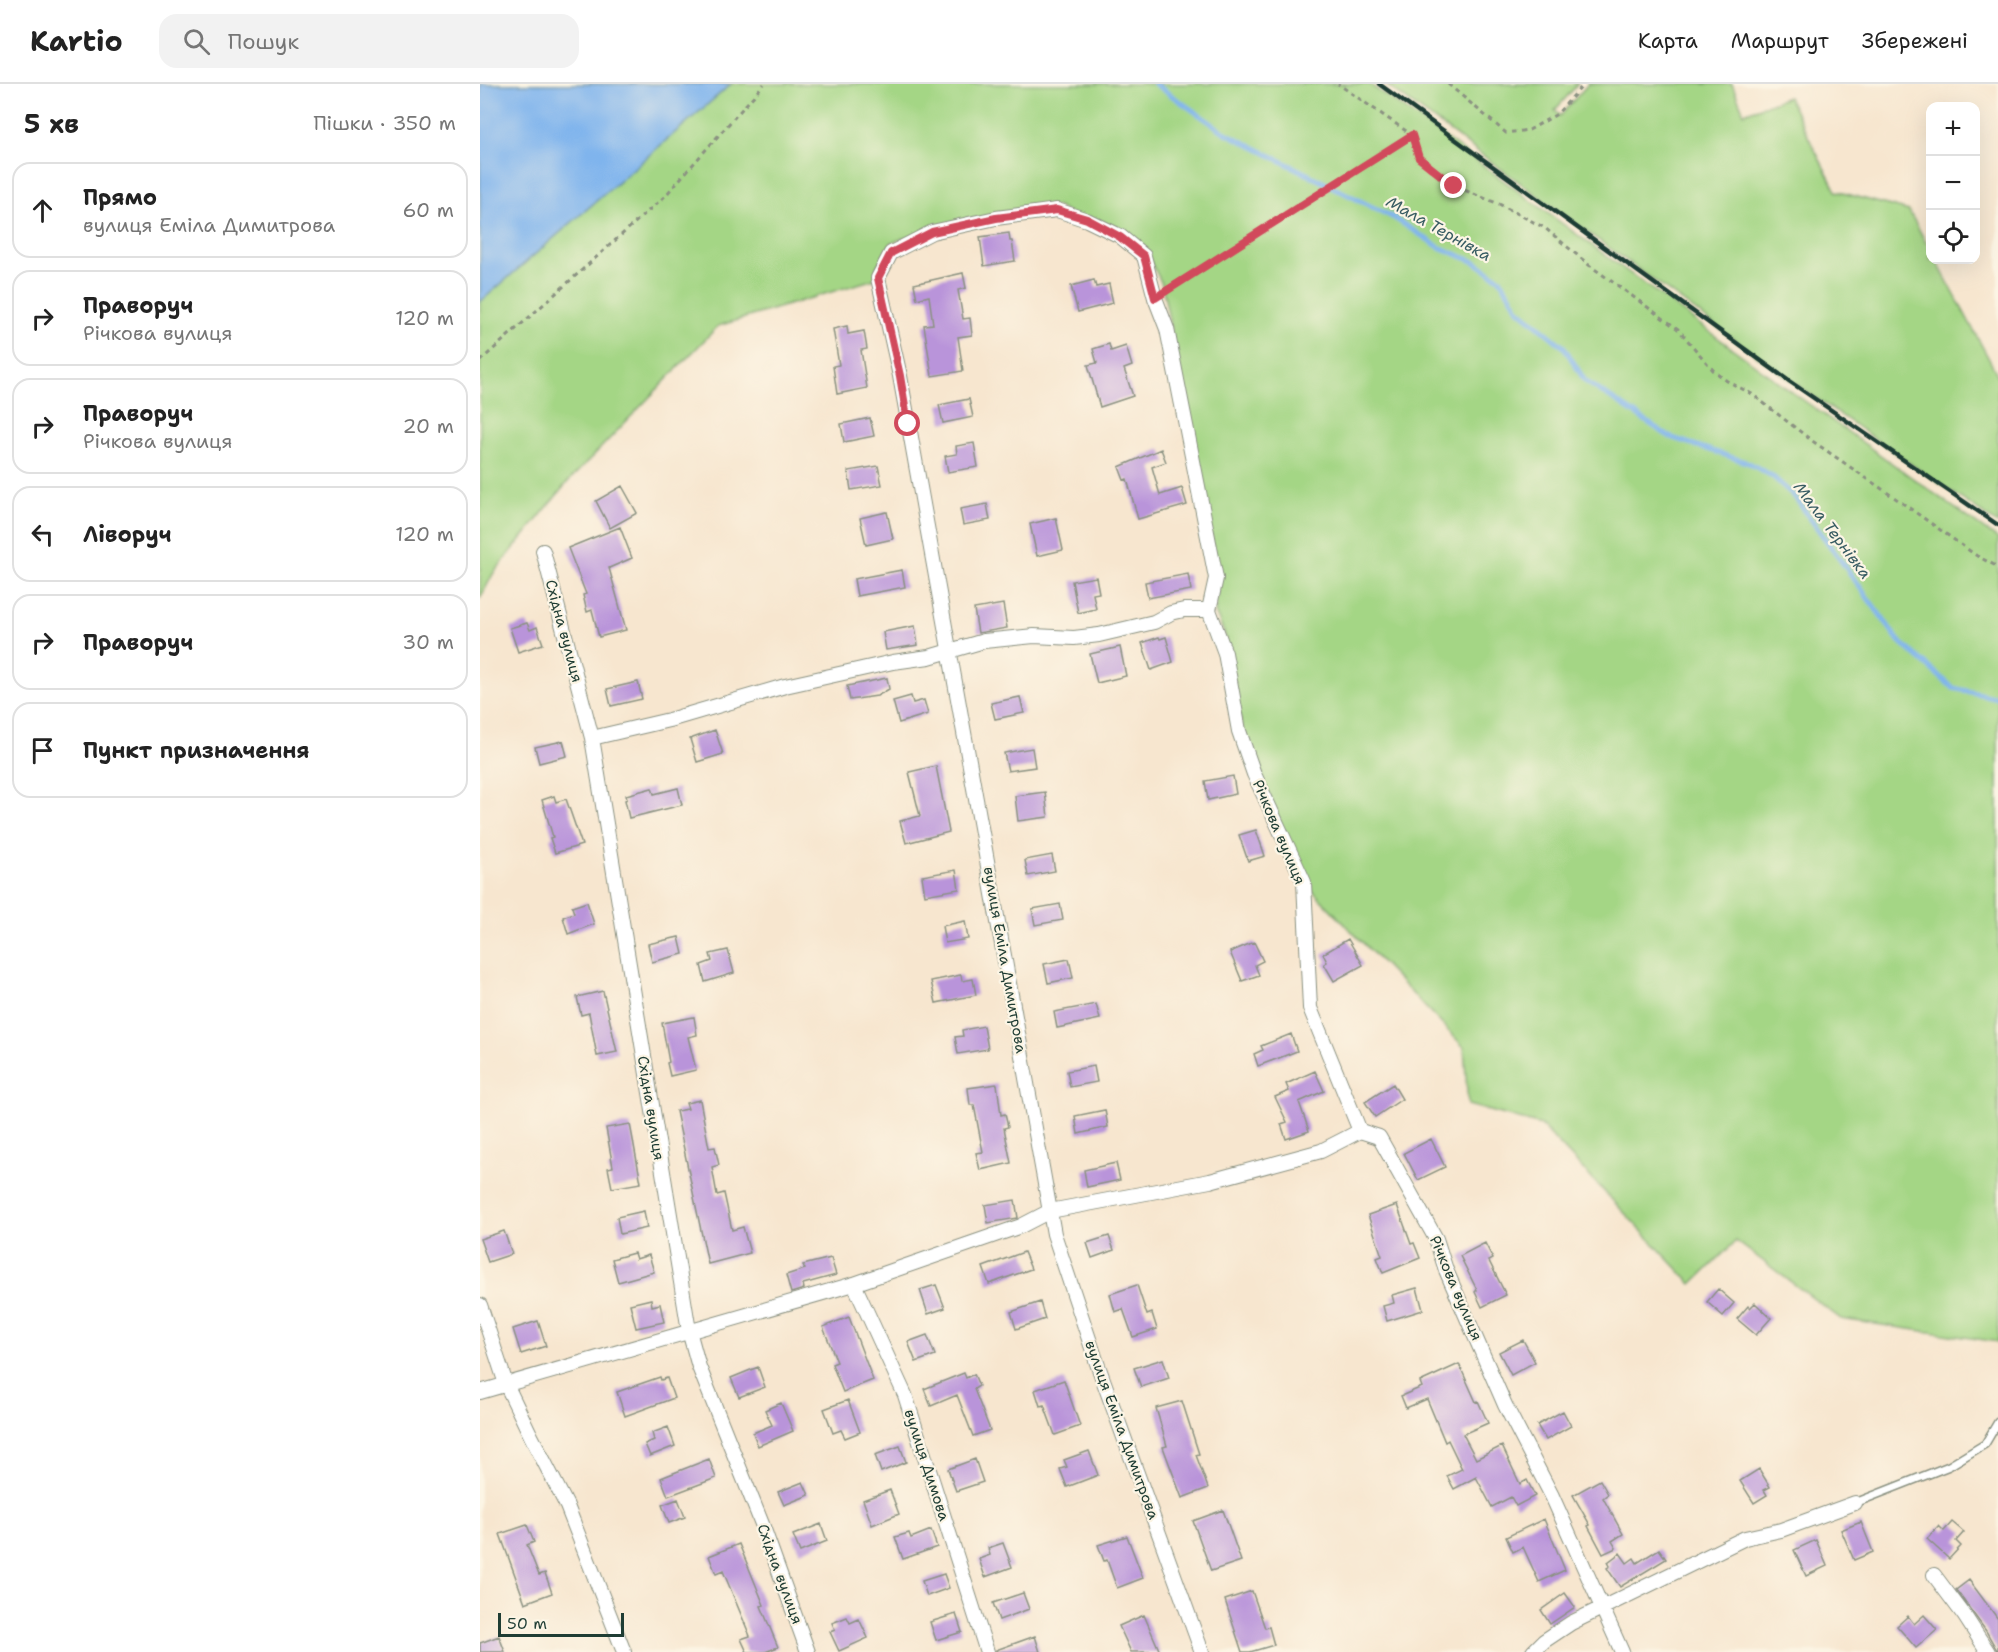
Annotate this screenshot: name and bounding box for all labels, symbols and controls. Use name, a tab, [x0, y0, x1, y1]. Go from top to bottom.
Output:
search box	[159, 14, 579, 68]
text: Kartio	[30, 22, 123, 60]
icon: search	[180, 25, 213, 58]
text: Пошук	[228, 27, 299, 56]
text: Карта	[1638, 27, 1698, 55]
text: Маршрут	[1731, 27, 1829, 55]
text: Збережені	[1862, 27, 1968, 55]
map controls	[1926, 102, 1980, 264]
button: +	[1926, 102, 1980, 156]
text: 5 хв	[24, 106, 79, 141]
text: Пішки · 350 m	[313, 110, 456, 136]
button: −	[1926, 156, 1980, 210]
route end	[1440, 172, 1466, 198]
text: Прямо	[83, 183, 157, 212]
water label: Мала Тернівка	[1383, 191, 1495, 266]
icon: ahead	[26, 194, 59, 227]
text: 60 m	[402, 197, 454, 223]
button: locate	[1926, 210, 1980, 264]
text: вулиця Еміла Димитрова	[83, 212, 335, 238]
text: Праворуч	[83, 291, 193, 320]
icon: right	[26, 302, 59, 335]
text: 120 m	[395, 305, 454, 331]
text: Річкова вулиця	[83, 320, 232, 346]
text: Праворуч	[83, 399, 193, 428]
icon: right	[26, 410, 59, 443]
route start	[894, 410, 920, 436]
text: 20 m	[403, 413, 454, 439]
text: Річкова вулиця	[83, 428, 232, 454]
water label: Мала Тернівка	[1789, 477, 1876, 583]
icon: left	[26, 518, 59, 551]
text: Ліворуч	[83, 520, 171, 549]
text: 120 m	[395, 521, 454, 547]
street label: Східна вулиця	[541, 577, 587, 685]
icon: right	[26, 626, 59, 659]
text: Праворуч	[83, 628, 193, 657]
text: 30 m	[402, 629, 454, 655]
icon: arrive	[26, 734, 59, 767]
text: Пункт призначення	[83, 736, 310, 765]
street label: Річкова вулиця	[1248, 777, 1310, 887]
street label: вулиця Еміла Димитрова	[979, 865, 1031, 1056]
street label: Східна вулиця	[633, 1054, 669, 1162]
street label: Річкова вулиця	[1425, 1233, 1487, 1343]
street label: вулиця Еміла Димитрова	[1080, 1338, 1164, 1523]
street label: вулиця Димова	[900, 1407, 955, 1524]
street label: Східна вулиця	[753, 1521, 807, 1627]
scale bar	[498, 1610, 624, 1638]
text: 50 m	[507, 1613, 547, 1634]

